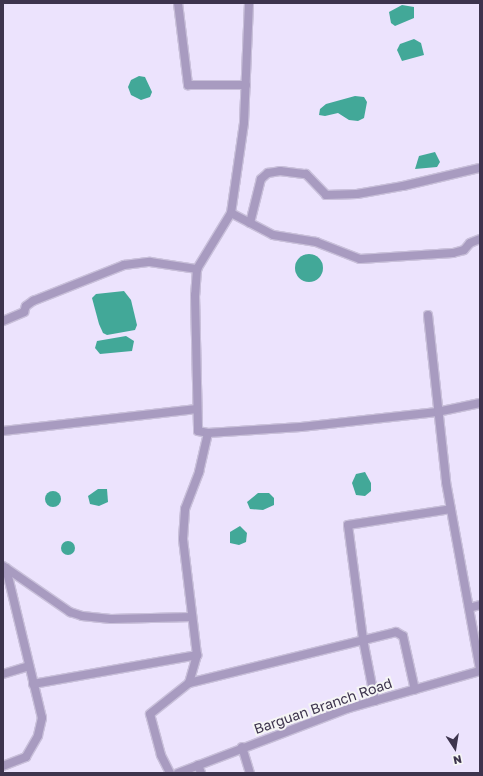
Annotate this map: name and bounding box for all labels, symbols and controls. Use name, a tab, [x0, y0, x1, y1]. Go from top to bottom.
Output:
street label: Barguan Branch Road	[252, 674, 394, 738]
north arrow	[435, 728, 475, 768]
text: N	[452, 753, 463, 767]

